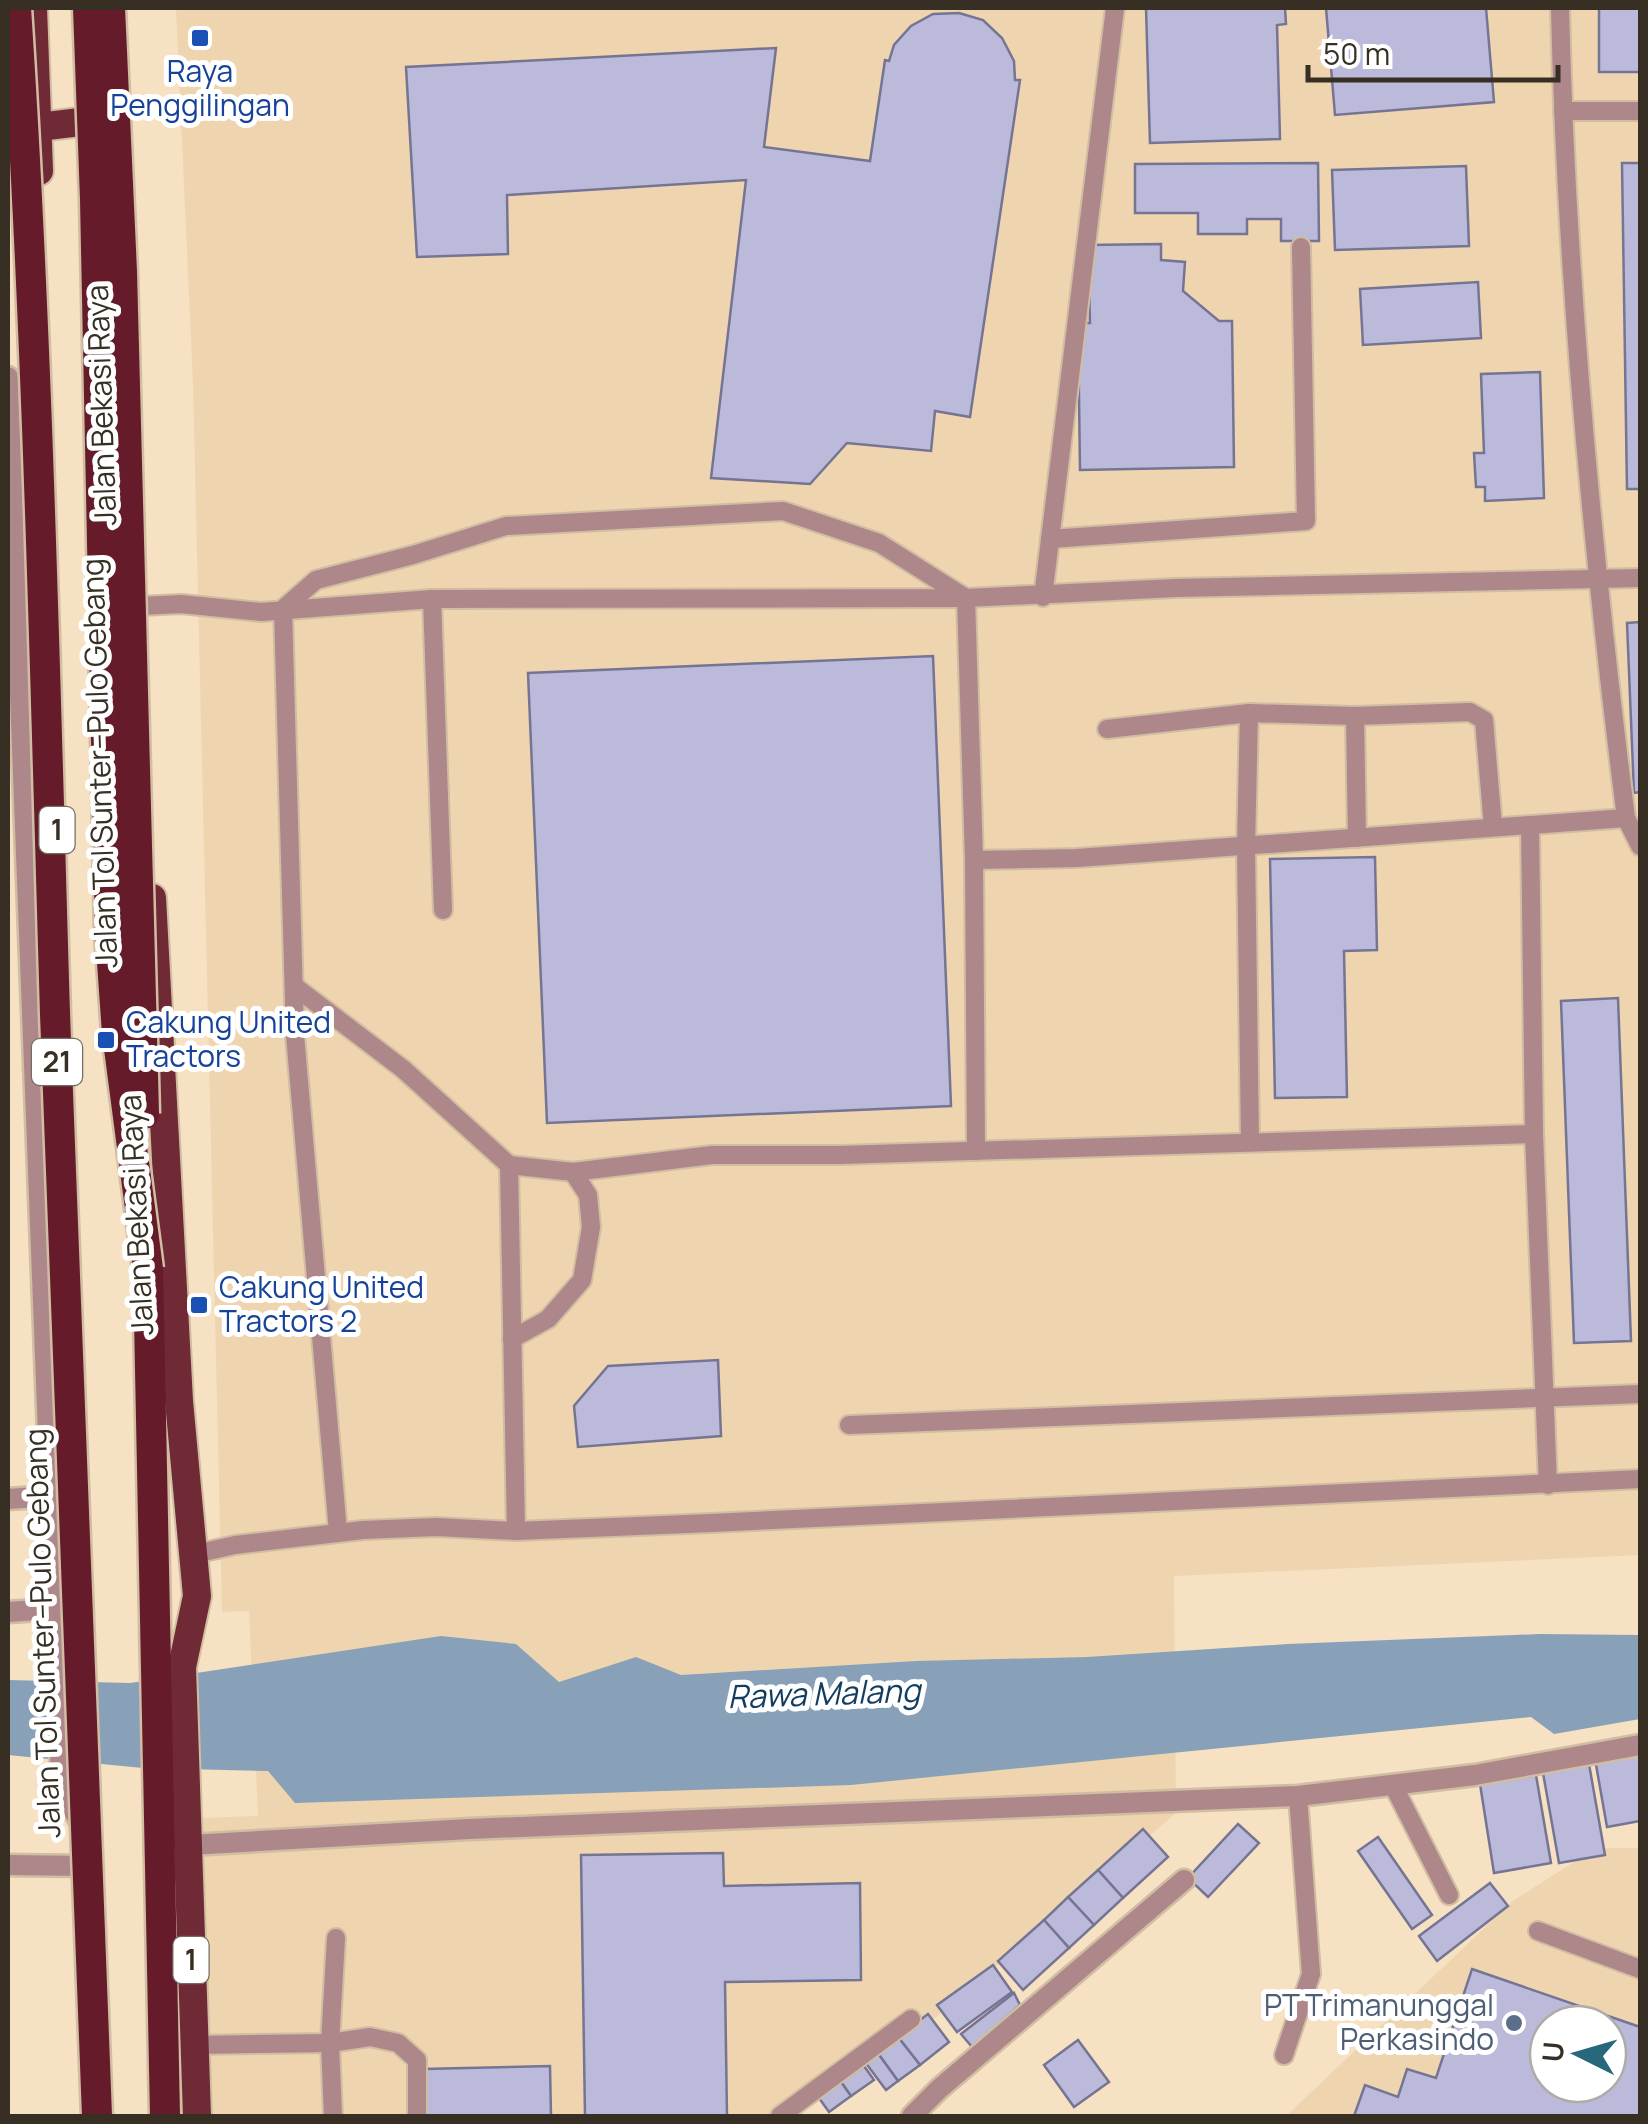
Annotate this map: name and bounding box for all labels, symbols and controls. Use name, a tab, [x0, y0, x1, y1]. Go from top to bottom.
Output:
scale bar	[1308, 20, 1558, 82]
marker: Raya Penggilingan	[189, 27, 211, 49]
text: 50 m	[1323, 33, 1390, 74]
place label: Raya Penggilingan	[110, 50, 290, 125]
street label: Jalan Bekasi Raya	[76, 284, 125, 526]
street label: Jalan Tol Sunter–Pulo Gebang	[71, 558, 126, 969]
road number: 1	[40, 807, 74, 853]
place label: Cakung United Tractors	[126, 1001, 331, 1076]
marker: Cakung United Tractors	[95, 1029, 117, 1051]
road number: 21	[32, 1039, 82, 1085]
street label: Jalan Bekasi Raya	[109, 1094, 162, 1336]
place label: Cakung United Tractors 2	[219, 1266, 424, 1341]
marker: Cakung United Tractors 2	[188, 1294, 210, 1316]
street label: Jalan Tol Sunter–Pulo Gebang	[14, 1428, 69, 1839]
water label: Rawa Malang	[727, 1668, 924, 1718]
road number: 1	[174, 1937, 208, 1983]
place label: PT Trimanunggal Perkasindo	[1264, 1984, 1494, 2059]
north arrow	[1528, 2004, 1628, 2104]
marker: PT Trimanunggal Perkasindo	[1503, 2012, 1525, 2034]
text: U	[1532, 2040, 1572, 2063]

